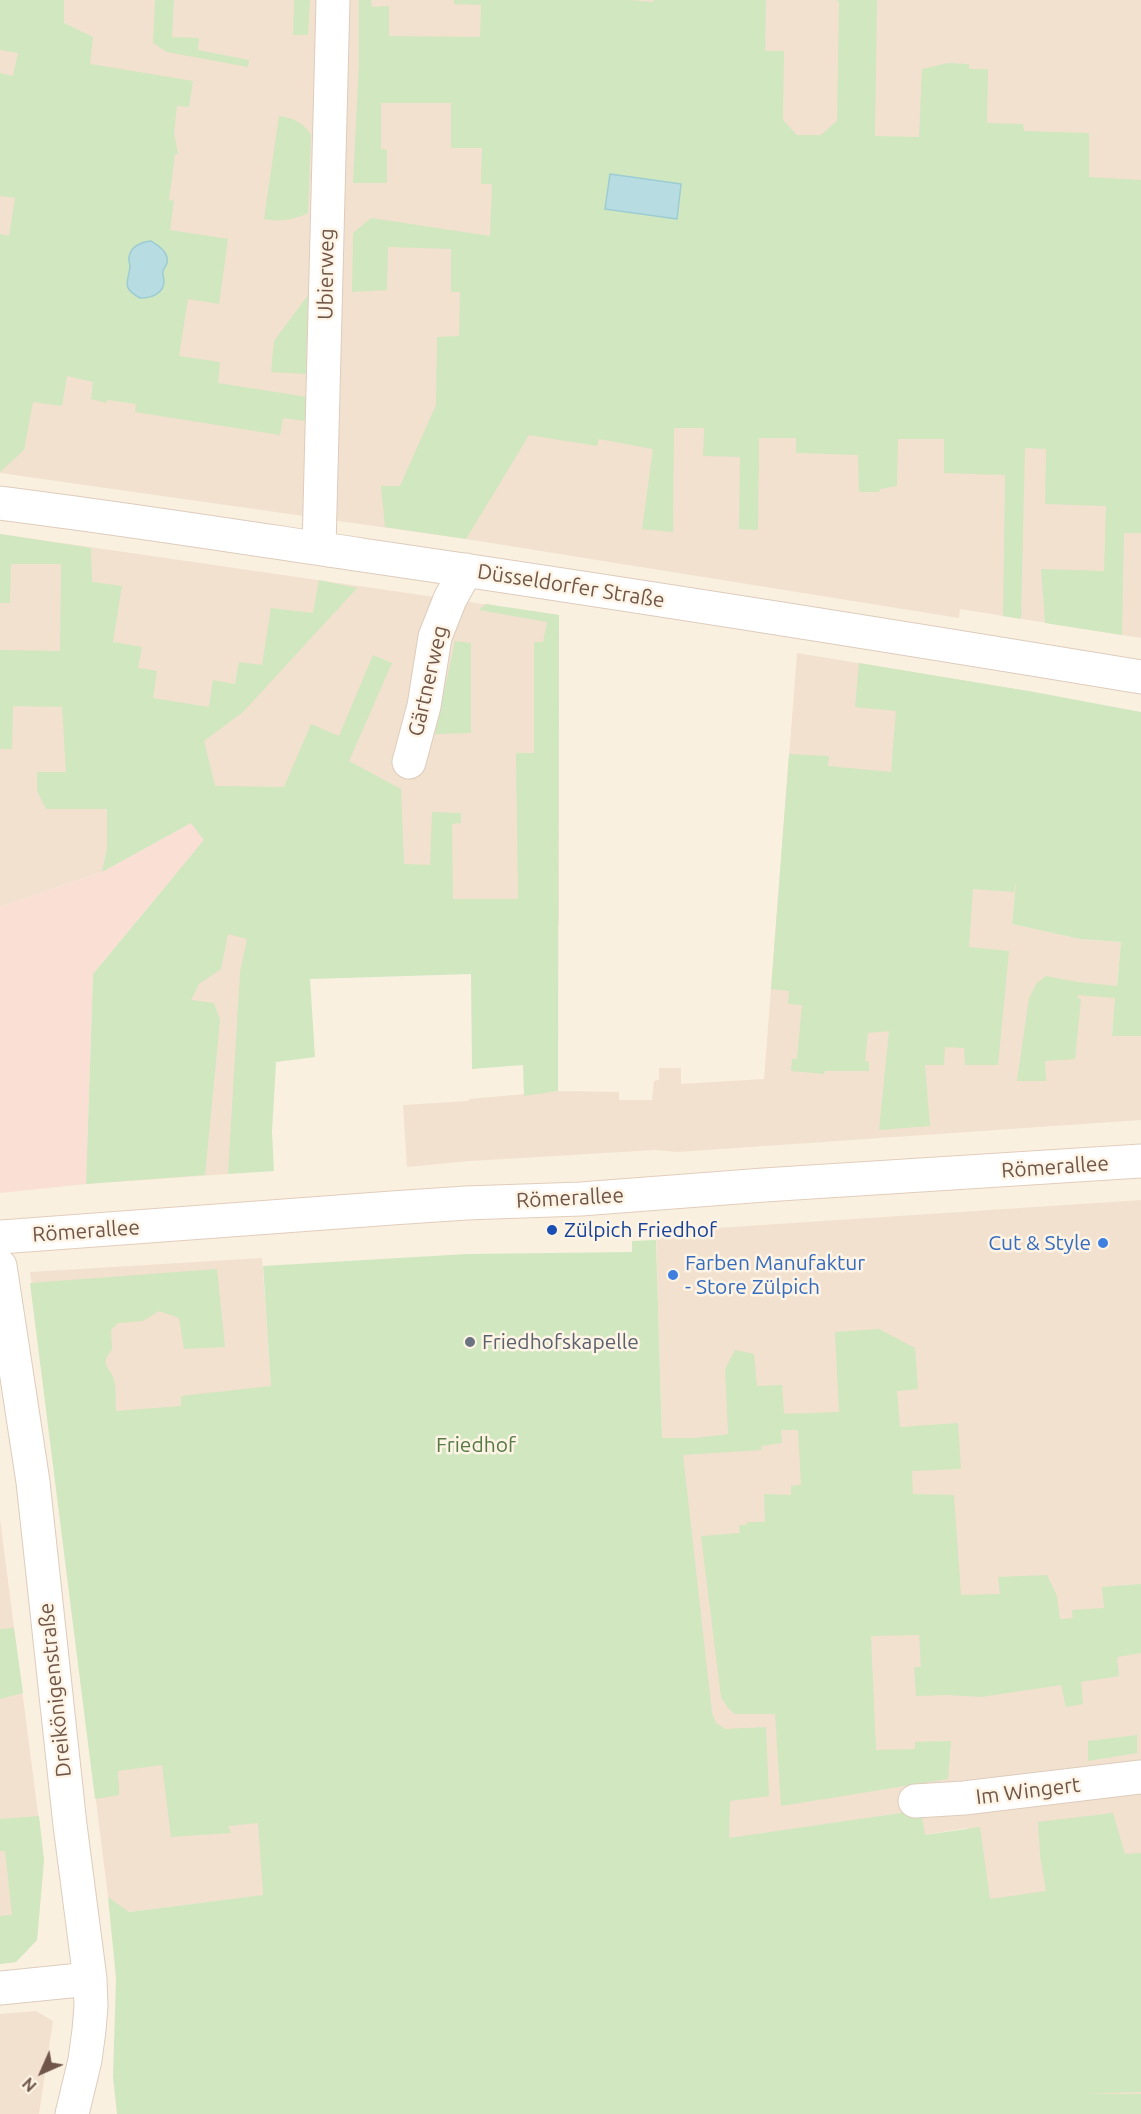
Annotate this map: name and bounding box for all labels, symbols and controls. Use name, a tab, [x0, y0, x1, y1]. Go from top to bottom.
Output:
street label: Ubierweg	[313, 228, 339, 320]
street label: Düsseldorfer Straße	[476, 559, 666, 613]
street label: Gärtnerweg	[403, 623, 453, 739]
street label: Römerallee	[1000, 1151, 1110, 1183]
street label: Römerallee	[515, 1183, 625, 1213]
street label: Römerallee	[31, 1215, 141, 1247]
place label: Zülpich Friedhof	[564, 1217, 717, 1243]
marker: Zülpich Friedhof	[545, 1223, 559, 1237]
place label: Cut & Style	[988, 1230, 1091, 1256]
marker: Cut & Style	[1096, 1236, 1110, 1250]
place label: Farben Manufaktur - Store Zülpich	[685, 1250, 865, 1300]
marker: Farben Manufaktur - Store Zülpich	[666, 1268, 680, 1282]
place label: Friedhofskapelle	[482, 1329, 639, 1355]
marker: Friedhofskapelle	[463, 1335, 477, 1349]
park label: Friedhof	[436, 1432, 516, 1458]
street label: Dreikönigenstraße	[33, 1602, 77, 1778]
street label: Im Wingert	[974, 1772, 1082, 1810]
north arrow	[12, 2042, 72, 2102]
text: N	[19, 2074, 40, 2095]

